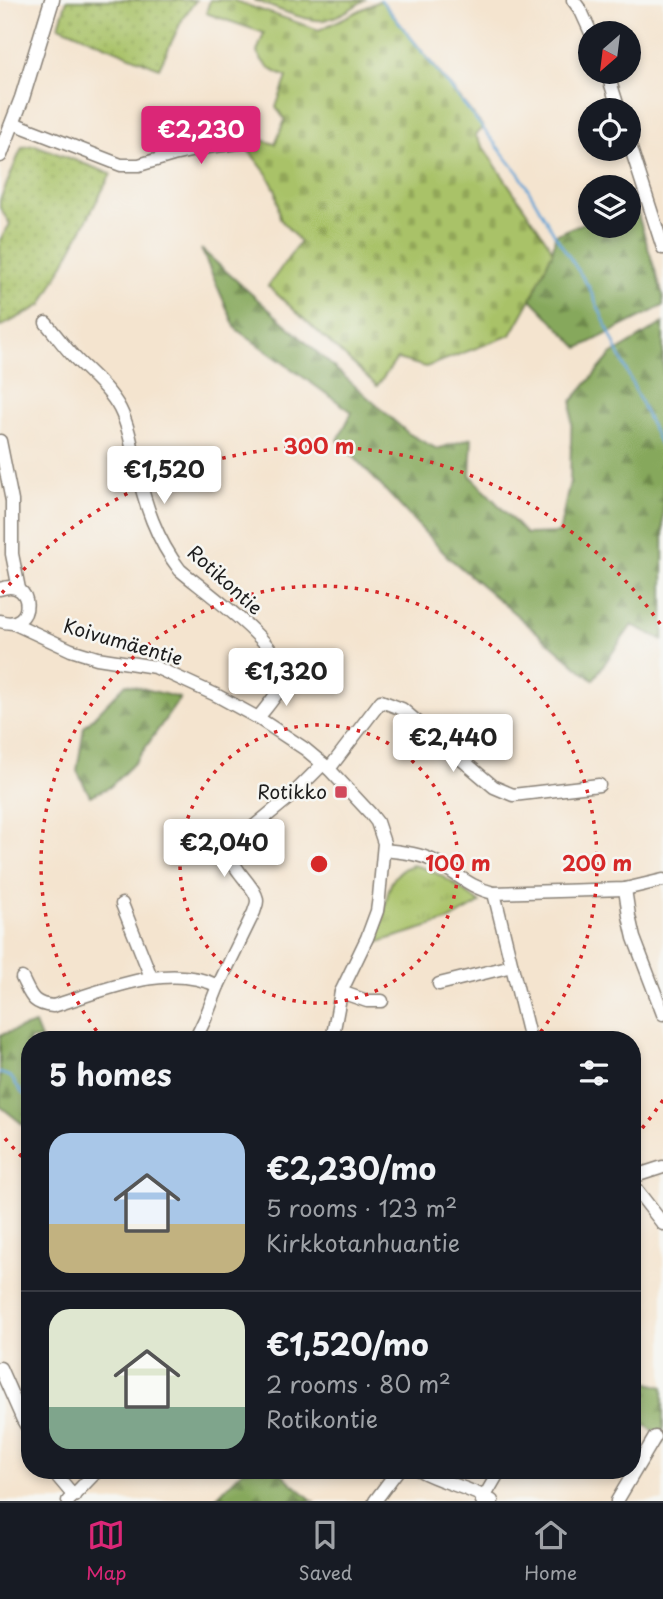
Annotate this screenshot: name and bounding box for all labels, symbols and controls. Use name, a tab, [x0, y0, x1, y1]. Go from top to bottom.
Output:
north arrow	[578, 21, 640, 84]
map controls	[578, 21, 641, 238]
button: locate	[578, 98, 641, 161]
pin: €2,230	[144, 106, 258, 166]
text: €2,230	[157, 111, 245, 146]
button: layers	[578, 175, 641, 238]
text: 300 m	[284, 429, 354, 461]
pin: €1,520	[107, 447, 221, 506]
text: €1,520	[123, 451, 205, 486]
street label: Rotikontie	[182, 538, 269, 621]
street label: Koivumäentie	[61, 611, 186, 671]
pin: €1,320	[229, 648, 343, 708]
text: €1,320	[245, 653, 327, 688]
pin: €2,440	[396, 714, 510, 774]
text: €2,440	[409, 719, 497, 754]
place label: Rotikko	[257, 777, 327, 805]
marker: Rotikko	[333, 784, 349, 800]
pin: €2,040	[167, 820, 281, 879]
text: €2,040	[180, 824, 268, 859]
text: 100 m	[425, 846, 491, 878]
text: 200 m	[562, 846, 632, 878]
centre of rings	[307, 852, 331, 876]
text: 5 homes	[49, 1051, 172, 1096]
icon: filters	[575, 1054, 613, 1092]
text: €2,230/mo	[266, 1145, 436, 1190]
icon: home	[105, 1161, 189, 1245]
text: 5 rooms · 123 m²	[266, 1190, 457, 1225]
text: Kirkkotanhuantie	[266, 1225, 460, 1260]
text: €1,520/mo	[266, 1321, 429, 1366]
icon: home	[105, 1337, 189, 1421]
text: 2 rooms · 80 m²	[266, 1366, 451, 1401]
text: Rotikontie	[266, 1401, 378, 1436]
tab: Map	[86, 1516, 127, 1586]
tab: Saved	[298, 1516, 352, 1586]
tab: Home	[524, 1516, 577, 1586]

